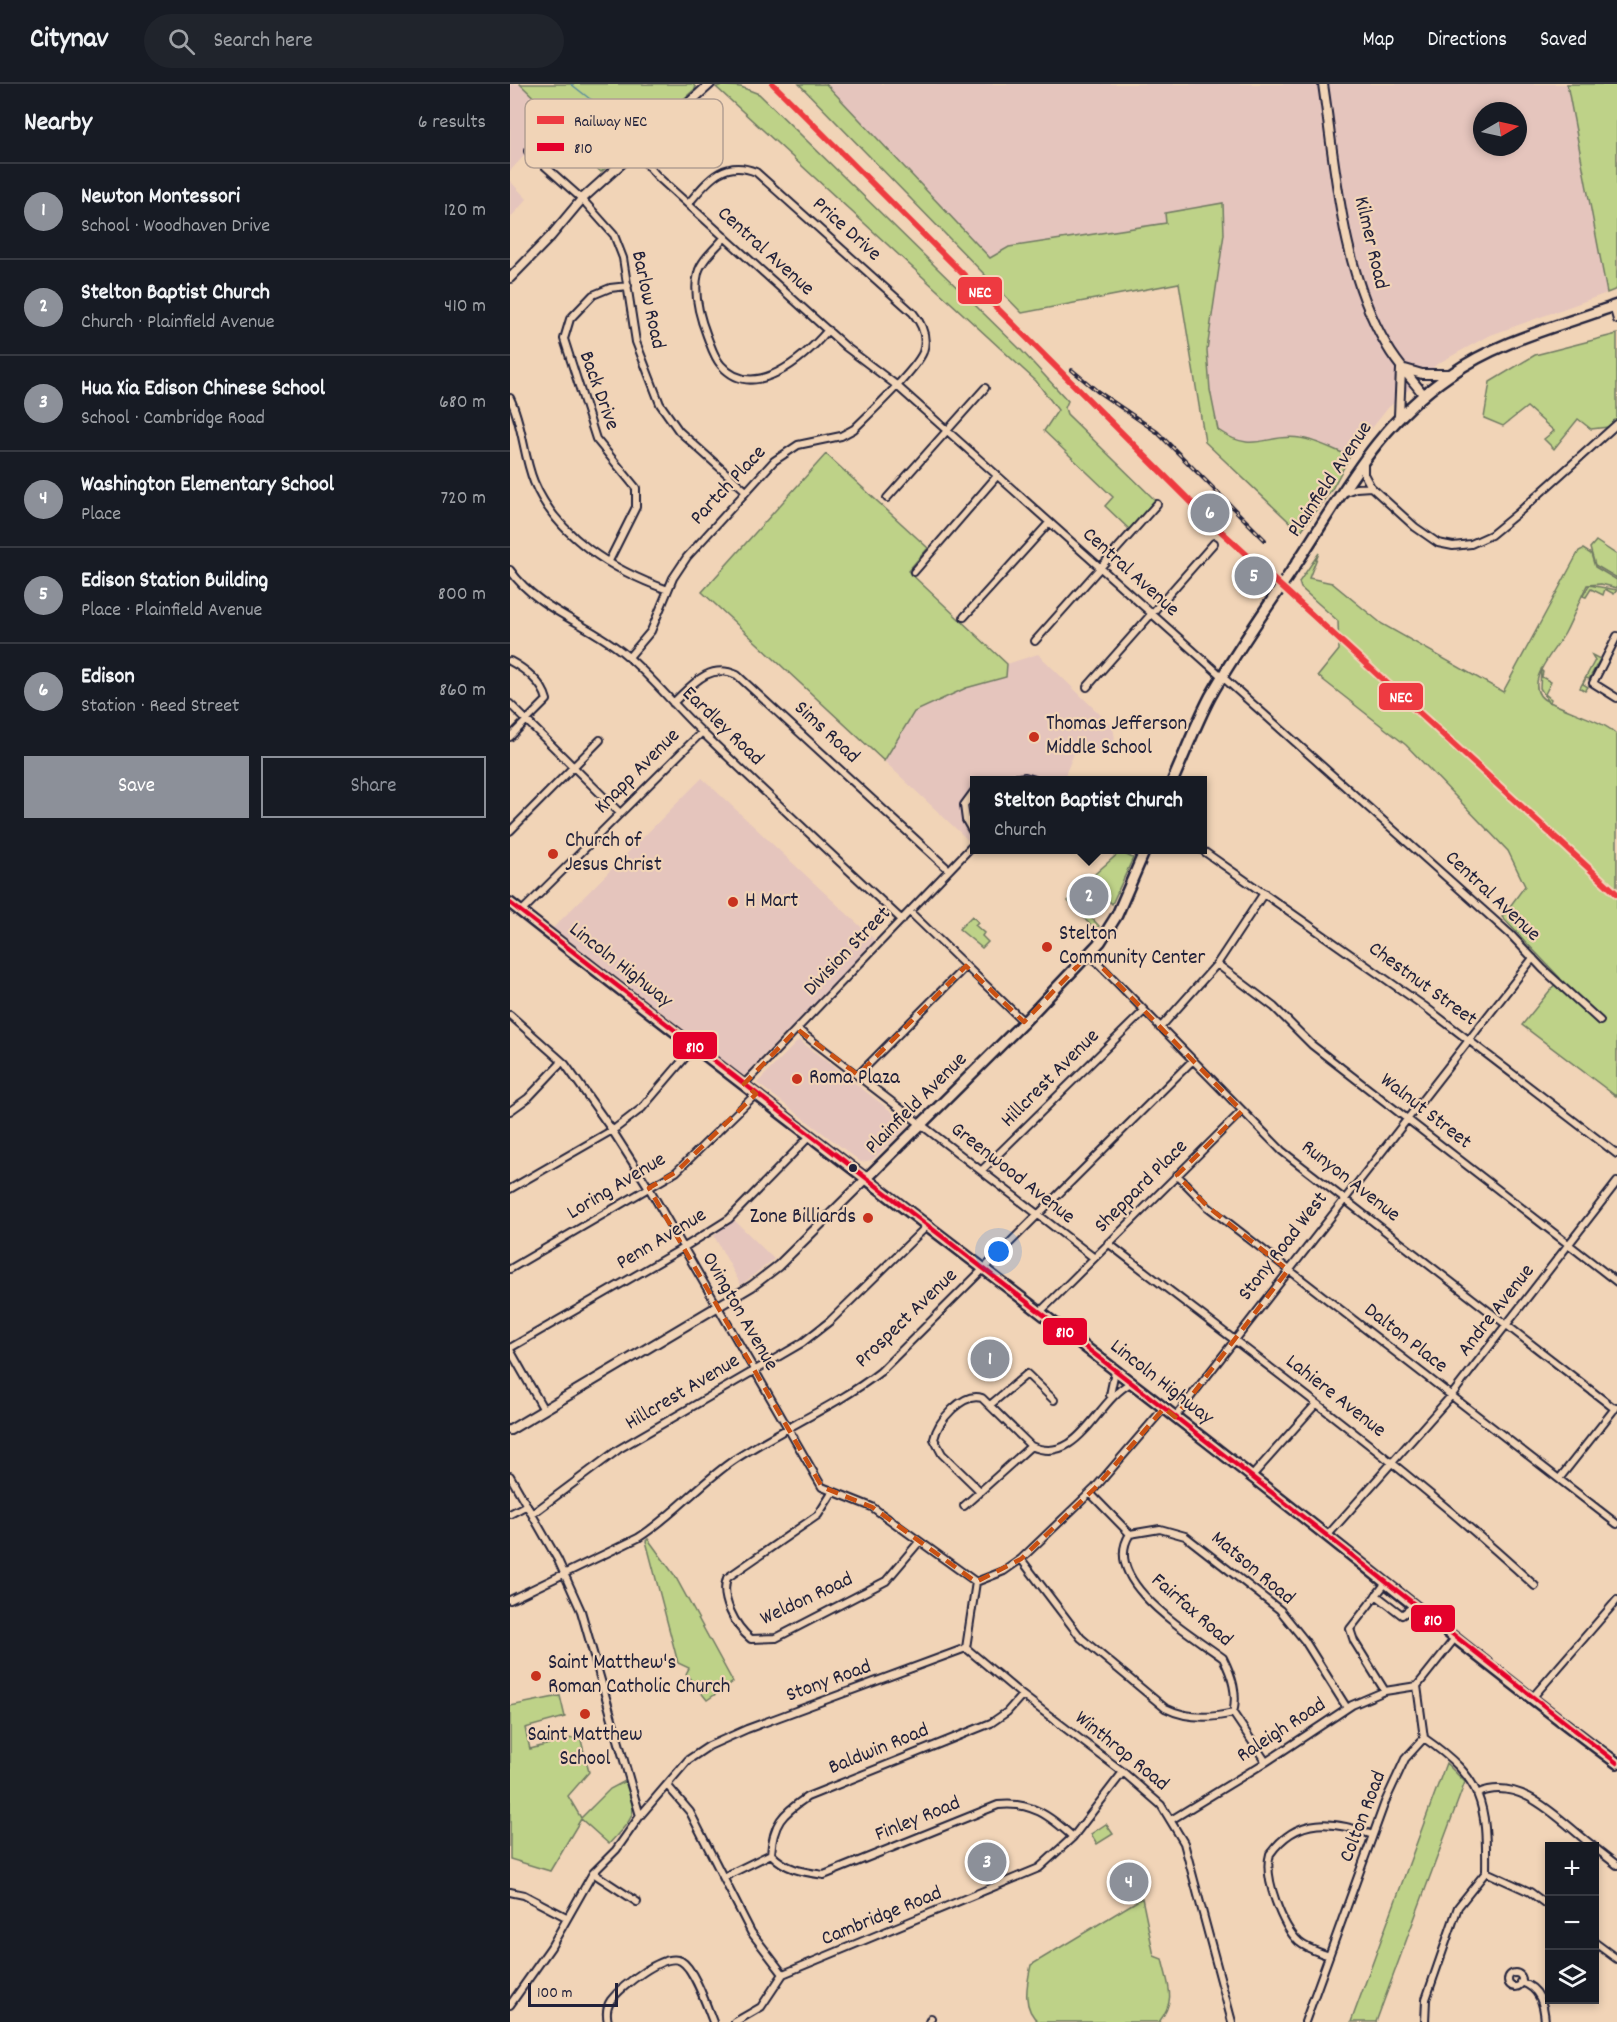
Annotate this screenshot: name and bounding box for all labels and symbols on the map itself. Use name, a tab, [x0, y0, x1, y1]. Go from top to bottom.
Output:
legend	[525, 99, 723, 168]
north arrow	[1473, 102, 1527, 156]
text: Railway NEC	[574, 111, 647, 134]
text: 810	[574, 138, 593, 161]
street label: Price Drive	[805, 191, 887, 269]
street label: Kilmer Road	[1345, 194, 1395, 292]
street label: Central Avenue	[710, 200, 820, 304]
street label: Barlow Road	[622, 248, 672, 352]
line badge: NEC	[957, 276, 1003, 305]
text: NEC	[968, 282, 992, 305]
street label: Back Drive	[570, 347, 626, 435]
street label: Plainfield Avenue	[1281, 416, 1381, 544]
street label: Partch Place	[684, 439, 774, 533]
pin: 6	[1190, 490, 1230, 536]
street label: Central Avenue	[1075, 521, 1185, 625]
pin: 5	[1234, 554, 1274, 598]
street label: Eardley Road	[674, 680, 770, 774]
line badge: NEC	[1378, 682, 1424, 711]
text: NEC	[1389, 687, 1413, 710]
street label: Sims Road	[786, 695, 866, 771]
place label: Thomas Jefferson Middle School	[1046, 710, 1187, 764]
street label: Knapp Avenue	[588, 722, 688, 822]
marker: Thomas Jefferson Middle School	[1027, 730, 1041, 744]
place label: Church of Jesus Christ	[565, 827, 662, 881]
street label: Central Avenue	[1437, 844, 1547, 950]
marker: Church of Jesus Christ	[546, 847, 560, 861]
pin: 2	[1070, 874, 1108, 918]
place label: H Mart	[745, 887, 799, 917]
marker: H Mart	[726, 895, 740, 909]
street label: Division Street	[797, 900, 899, 1004]
street label: Lincoln Highway	[562, 916, 679, 1017]
place label: Stelton Community Center	[1059, 920, 1206, 974]
street label: Chestnut Street	[1361, 935, 1483, 1035]
marker: Stelton Community Center	[1040, 940, 1054, 954]
street label: Hillcrest Avenue	[995, 1023, 1107, 1135]
line badge: 810	[672, 1031, 718, 1060]
text: 810	[686, 1037, 704, 1060]
street label: Plainfield Avenue	[859, 1046, 975, 1162]
place label: Roma Plaza	[809, 1064, 901, 1094]
street label: Walnut Street	[1373, 1067, 1477, 1158]
marker: Roma Plaza	[790, 1072, 804, 1086]
street label: Greenwood Avenue	[943, 1116, 1081, 1232]
street label: Sheppard Place	[1088, 1133, 1196, 1241]
street label: Runyon Avenue	[1294, 1134, 1406, 1230]
street label: Loring Avenue	[562, 1146, 672, 1228]
unlabelled marker	[847, 1162, 859, 1174]
street label: Stony Road West	[1232, 1186, 1336, 1308]
street label: Penn Avenue	[611, 1201, 713, 1279]
place label: Zone Billiards	[750, 1203, 856, 1233]
marker: Zone Billiards	[861, 1211, 875, 1225]
your location	[984, 1237, 1013, 1266]
street label: Ovington Avenue	[693, 1247, 785, 1377]
street label: Andre Avenue	[1451, 1258, 1543, 1364]
street label: Prospect Avenue	[849, 1262, 965, 1376]
street label: Dalton Place	[1357, 1297, 1453, 1381]
line badge: 810	[1042, 1317, 1088, 1346]
text: 810	[1056, 1322, 1074, 1345]
street label: Lincoln Highway	[1103, 1333, 1220, 1434]
pin: 1	[970, 1336, 1010, 1382]
street label: Hillcrest Avenue	[620, 1347, 746, 1439]
street label: Lahiere Avenue	[1278, 1348, 1392, 1446]
street label: Matson Road	[1203, 1525, 1301, 1613]
street label: Weldon Road	[756, 1565, 858, 1635]
street label: Fairfax Road	[1143, 1567, 1239, 1655]
line badge: 810	[1410, 1604, 1456, 1633]
text: 810	[1424, 1610, 1442, 1633]
place label: Saint Matthew's Roman Catholic Church	[548, 1649, 730, 1703]
street label: Stony Road	[782, 1653, 876, 1711]
marker: Saint Matthew's Roman Catholic Church	[529, 1669, 543, 1683]
street label: Raleigh Road	[1231, 1691, 1333, 1771]
street label: Winthrop Road	[1067, 1705, 1175, 1799]
marker: Saint Matthew School	[578, 1707, 592, 1721]
street label: Baldwin Road	[824, 1716, 934, 1784]
place label: Saint Matthew School	[527, 1721, 643, 1775]
street label: Colton Road	[1333, 1767, 1395, 1867]
street label: Finley Road	[871, 1789, 965, 1851]
pin: 3	[968, 1840, 1006, 1884]
pin: 4	[1110, 1860, 1148, 1904]
street label: Cambridge Road	[817, 1879, 947, 1955]
scale bar	[528, 1980, 618, 2008]

